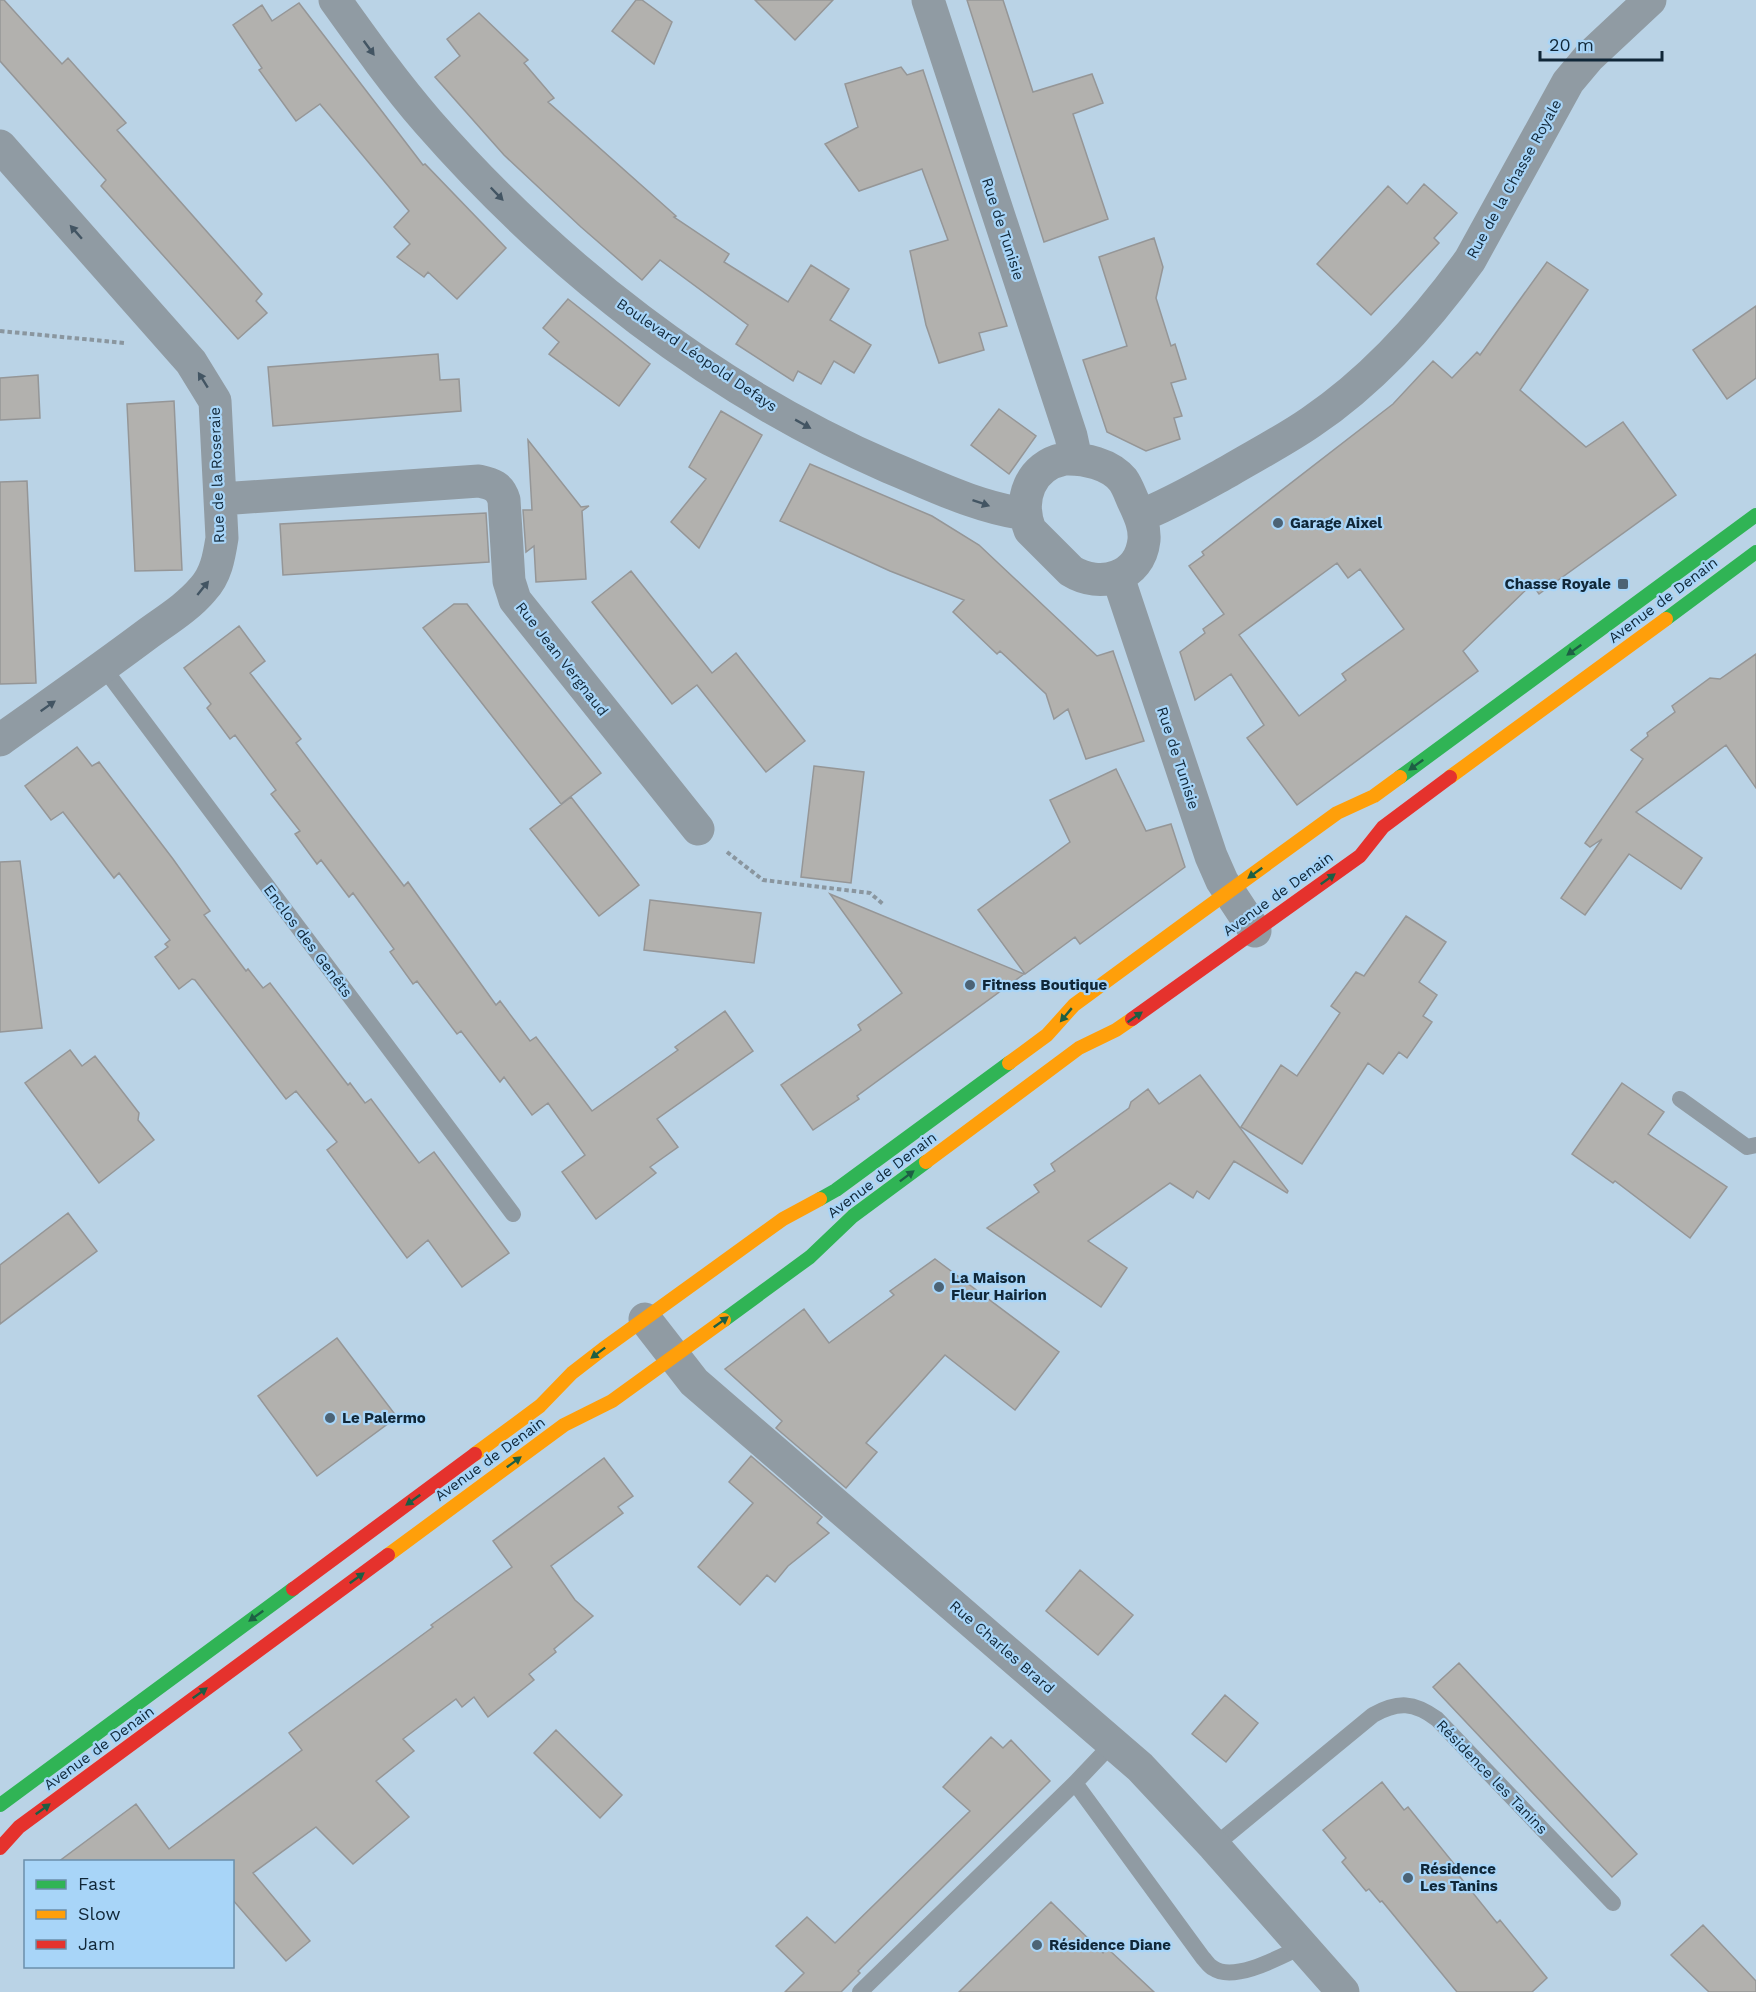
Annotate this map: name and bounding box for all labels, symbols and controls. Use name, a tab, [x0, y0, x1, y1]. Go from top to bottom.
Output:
scale bar	[1540, 24, 1662, 62]
text: 20 m	[1549, 34, 1594, 55]
one-way arrow	[363, 39, 375, 55]
street label: Rue de la Chasse Royale	[1463, 96, 1565, 262]
street label: Rue de Tunisie	[978, 175, 1028, 283]
one-way arrow	[490, 187, 504, 202]
one-way arrow	[70, 225, 83, 240]
street label: Boulevard Léopold Defays	[613, 294, 781, 416]
one-way arrow	[197, 372, 208, 388]
street label: Rue de la Roseraie	[206, 407, 228, 543]
one-way arrow	[795, 419, 812, 429]
one-way arrow	[972, 499, 990, 508]
place label: Garage Aixel	[1290, 514, 1382, 532]
marker: Garage Aixel	[1271, 516, 1285, 530]
street label: Avenue de Denain	[1605, 553, 1721, 647]
place label: Chasse Royale	[1505, 575, 1611, 593]
marker: Chasse Royale	[1616, 577, 1630, 591]
one-way arrow	[196, 580, 209, 596]
street label: Rue Jean Vergnaud	[512, 598, 612, 720]
one-way arrow	[1566, 643, 1581, 655]
one-way arrow	[40, 701, 56, 712]
street label: Rue de Tunisie	[1153, 704, 1203, 812]
one-way arrow	[1409, 759, 1425, 771]
street label: Avenue de Denain	[1219, 848, 1337, 940]
one-way arrow	[1247, 867, 1263, 879]
one-way arrow	[1319, 873, 1335, 885]
street label: Enclos des Genêts	[260, 881, 356, 1001]
place label: Fitness Boutique	[982, 976, 1108, 994]
marker: Fitness Boutique	[963, 978, 977, 992]
one-way arrow	[1059, 1007, 1072, 1023]
one-way arrow	[1126, 1011, 1142, 1023]
street label: Avenue de Denain	[824, 1128, 940, 1222]
one-way arrow	[898, 1170, 914, 1182]
place label: La Maison Fleur Hairion	[951, 1269, 1047, 1304]
marker: La Maison Fleur Hairion	[932, 1280, 946, 1294]
one-way arrow	[712, 1316, 728, 1328]
one-way arrow	[590, 1347, 606, 1359]
place label: Le Palermo	[342, 1409, 426, 1427]
marker: Le Palermo	[323, 1411, 337, 1425]
street label: Avenue de Denain	[431, 1413, 549, 1505]
one-way arrow	[506, 1456, 522, 1468]
one-way arrow	[405, 1494, 421, 1506]
one-way arrow	[350, 1572, 365, 1584]
street label: Rue Charles Brard	[946, 1597, 1058, 1697]
one-way arrow	[248, 1610, 264, 1622]
one-way arrow	[193, 1688, 208, 1700]
street label: Avenue de Denain	[40, 1702, 158, 1794]
street label: Résidence les Tanins	[1433, 1716, 1551, 1838]
one-way arrow	[35, 1803, 51, 1815]
legend	[24, 1860, 234, 1968]
place label: Résidence Les Tanins	[1420, 1860, 1498, 1895]
marker: Résidence Les Tanins	[1401, 1871, 1415, 1885]
text: Fast	[78, 1873, 116, 1894]
text: Slow	[78, 1903, 121, 1924]
text: Jam	[78, 1933, 115, 1954]
place label: Résidence Diane	[1049, 1936, 1171, 1954]
marker: Résidence Diane	[1030, 1938, 1044, 1952]

